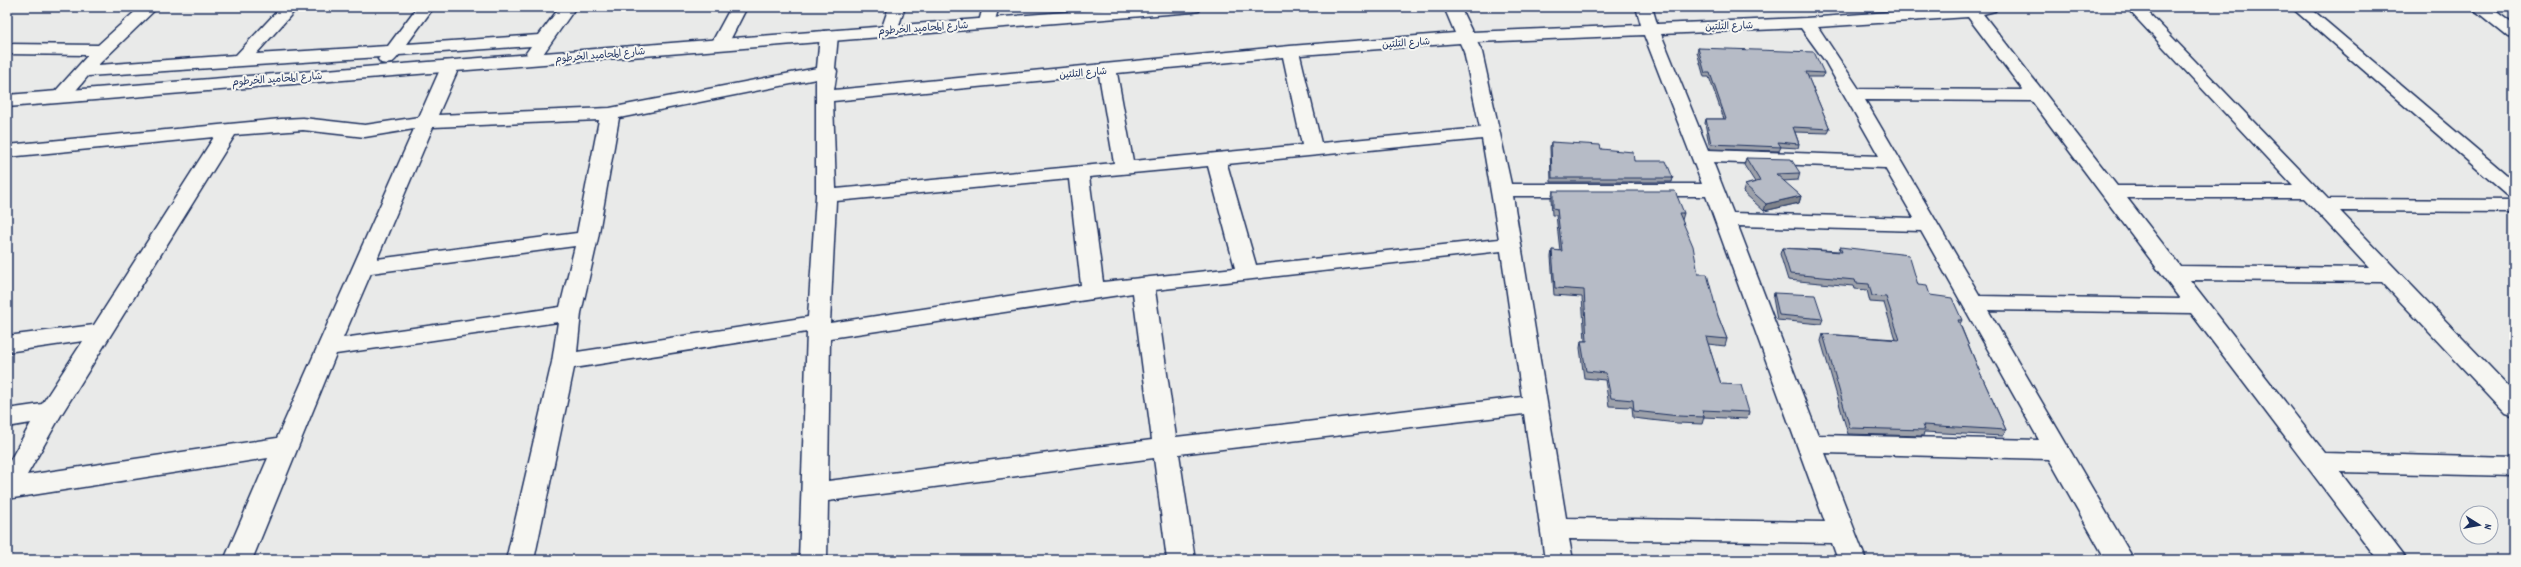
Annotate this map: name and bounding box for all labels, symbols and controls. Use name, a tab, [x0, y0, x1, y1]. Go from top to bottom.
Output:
street label: شارع المحاميد الخرطوم	[878, 19, 969, 39]
street label: شارع التلتين	[1705, 19, 1754, 35]
street label: شارع التلتين	[1382, 35, 1431, 53]
street label: شارع المحاميد الخرطوم	[555, 45, 646, 67]
street label: شارع التلتين	[1059, 65, 1108, 83]
street label: شارع المحاميد الخرطوم	[232, 70, 323, 90]
north arrow	[2459, 505, 2499, 545]
text: N	[2478, 522, 2495, 531]

